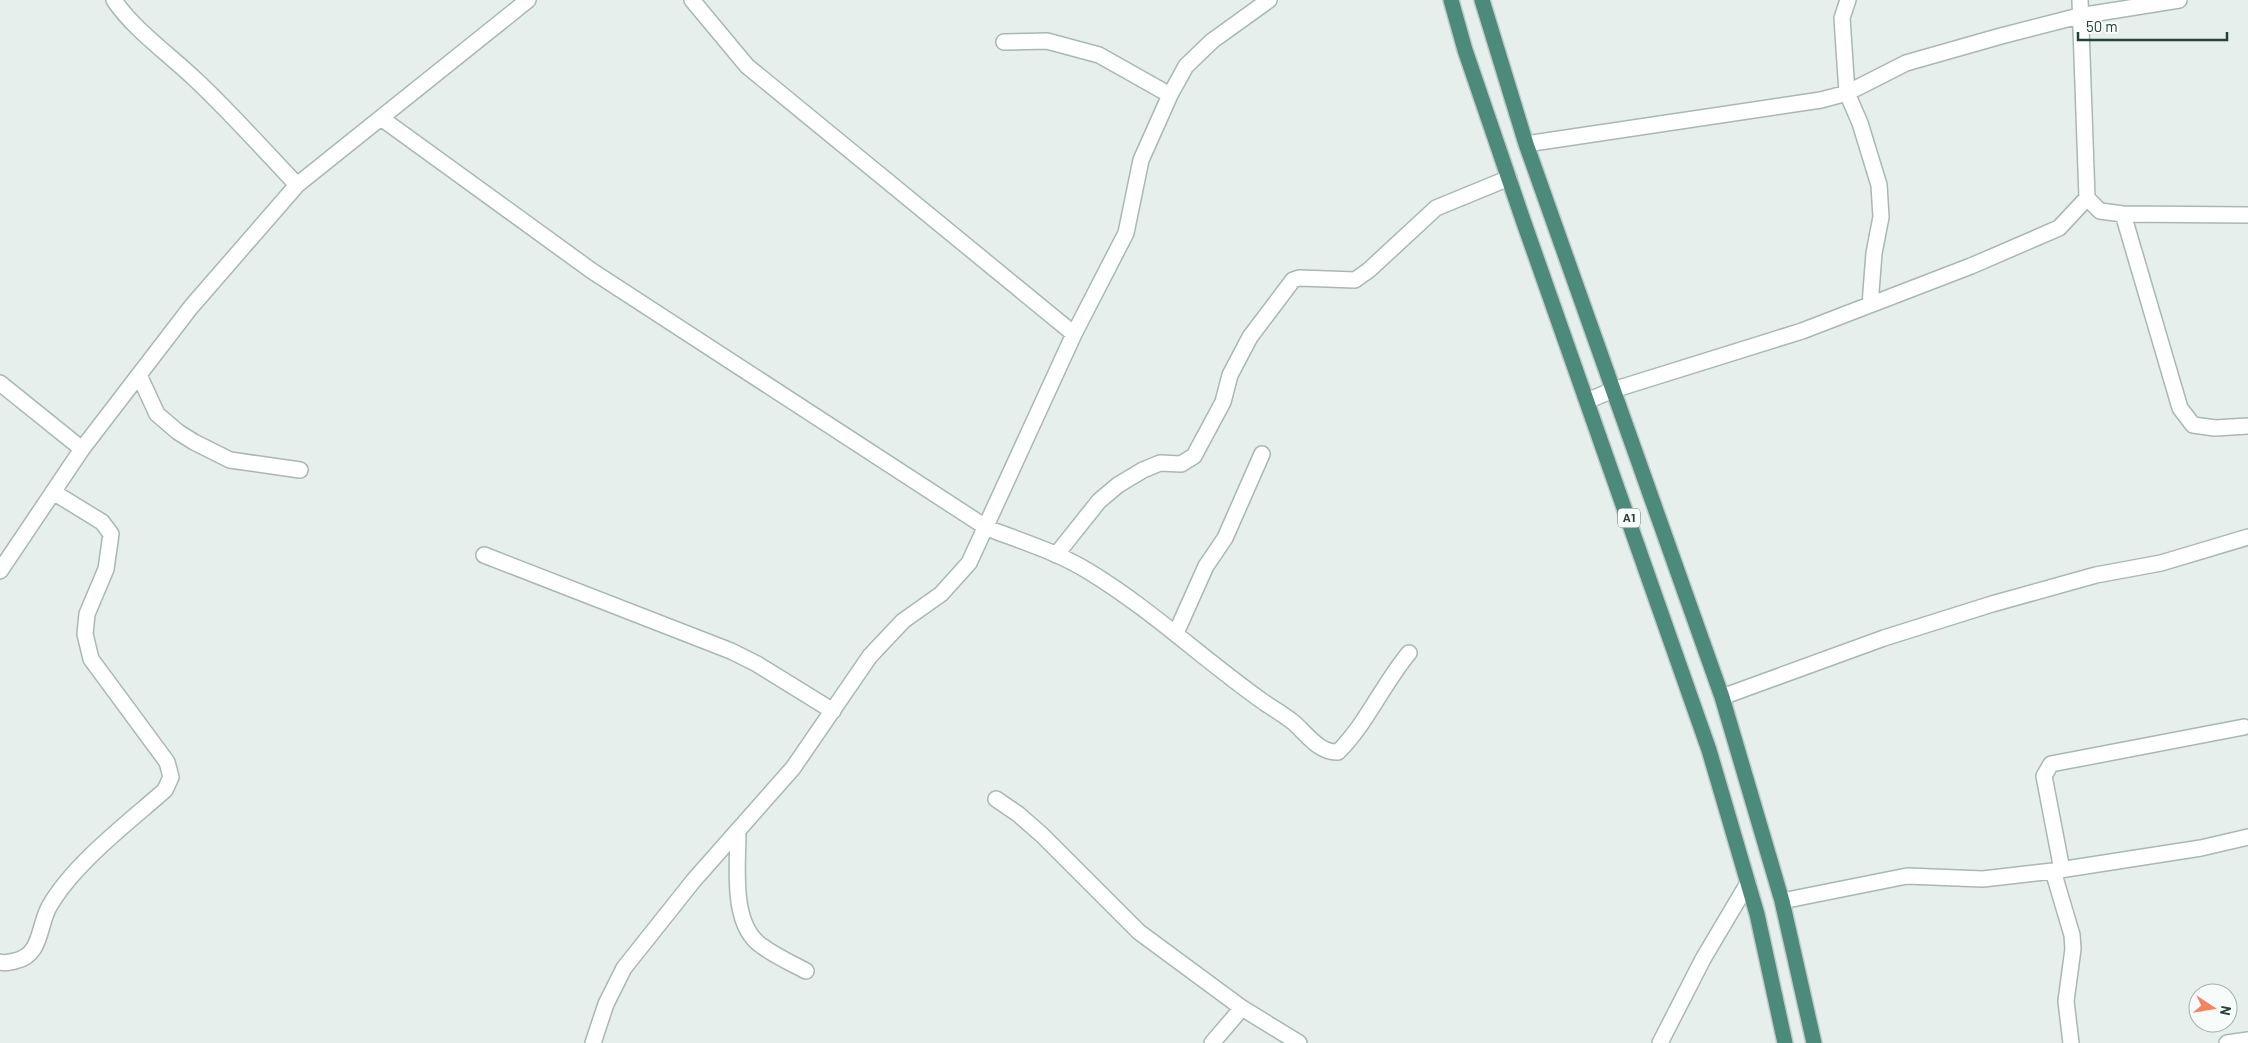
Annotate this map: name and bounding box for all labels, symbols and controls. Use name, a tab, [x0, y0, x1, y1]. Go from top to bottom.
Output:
scale bar	[2078, 10, 2227, 42]
text: 50 m	[2086, 17, 2118, 35]
road number: A1	[1618, 508, 1640, 528]
north arrow	[2188, 983, 2238, 1033]
text: N	[2217, 1004, 2235, 1017]

